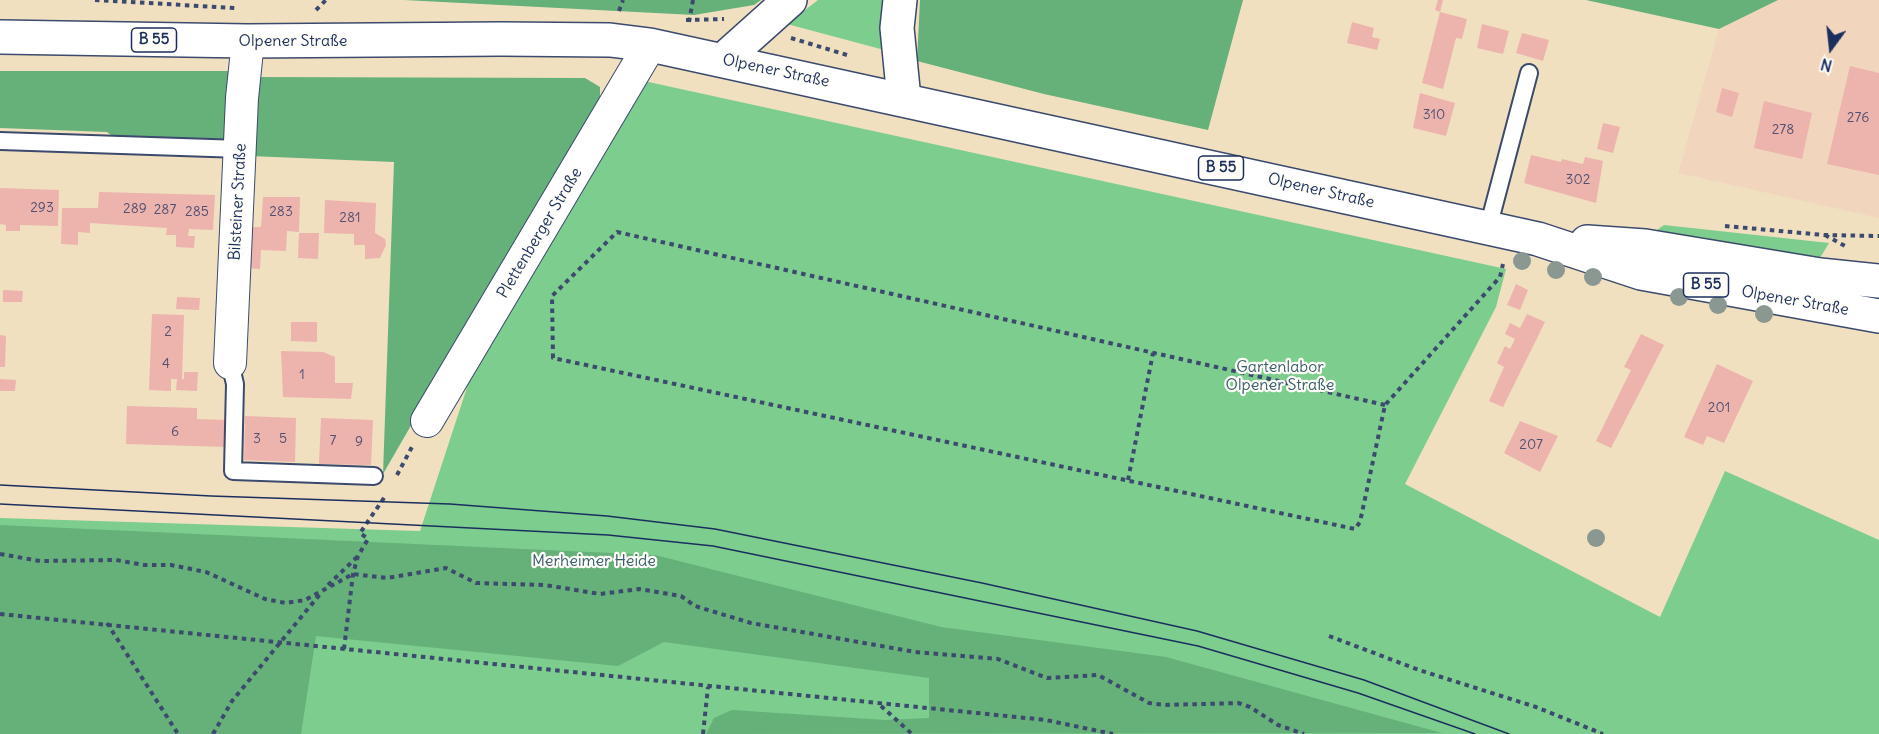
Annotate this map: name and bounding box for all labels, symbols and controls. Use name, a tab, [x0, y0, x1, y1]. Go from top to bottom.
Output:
north arrow	[1801, 18, 1861, 78]
road number: B 55	[132, 28, 176, 52]
street label: Olpener Straße	[239, 31, 347, 51]
street label: Olpener Straße	[721, 50, 831, 92]
text: N	[1818, 54, 1834, 76]
house number: 310	[1423, 107, 1445, 123]
house number: 276	[1847, 110, 1869, 126]
house number: 278	[1772, 122, 1794, 138]
street label: Bilsteiner Straße	[225, 143, 251, 261]
road number: B 55	[1198, 156, 1244, 180]
street label: Plettenberger Straße	[493, 164, 587, 302]
street label: Olpener Straße	[1266, 169, 1376, 213]
house number: 302	[1566, 172, 1590, 188]
house number: 293	[30, 200, 54, 216]
house number: 289	[123, 201, 147, 217]
house number: 287	[154, 202, 176, 218]
house number: 285	[185, 204, 209, 220]
house number: 283	[269, 204, 293, 220]
house number: 281	[339, 210, 361, 226]
road number: B 55	[1684, 273, 1728, 297]
street label: Olpener Straße	[1740, 282, 1850, 320]
house number: 2	[164, 324, 172, 340]
house number: 4	[162, 356, 170, 372]
park label: Gartenlabor Olpener Straße	[1226, 357, 1334, 395]
house number: 1	[299, 367, 305, 383]
house number: 201	[1708, 400, 1730, 416]
house number: 6	[171, 424, 179, 440]
house number: 3	[253, 431, 261, 447]
house number: 5	[279, 431, 287, 447]
house number: 7	[330, 433, 336, 449]
house number: 9	[355, 434, 363, 450]
house number: 207	[1519, 437, 1543, 453]
park label: Merheimer Heide	[532, 551, 656, 571]

